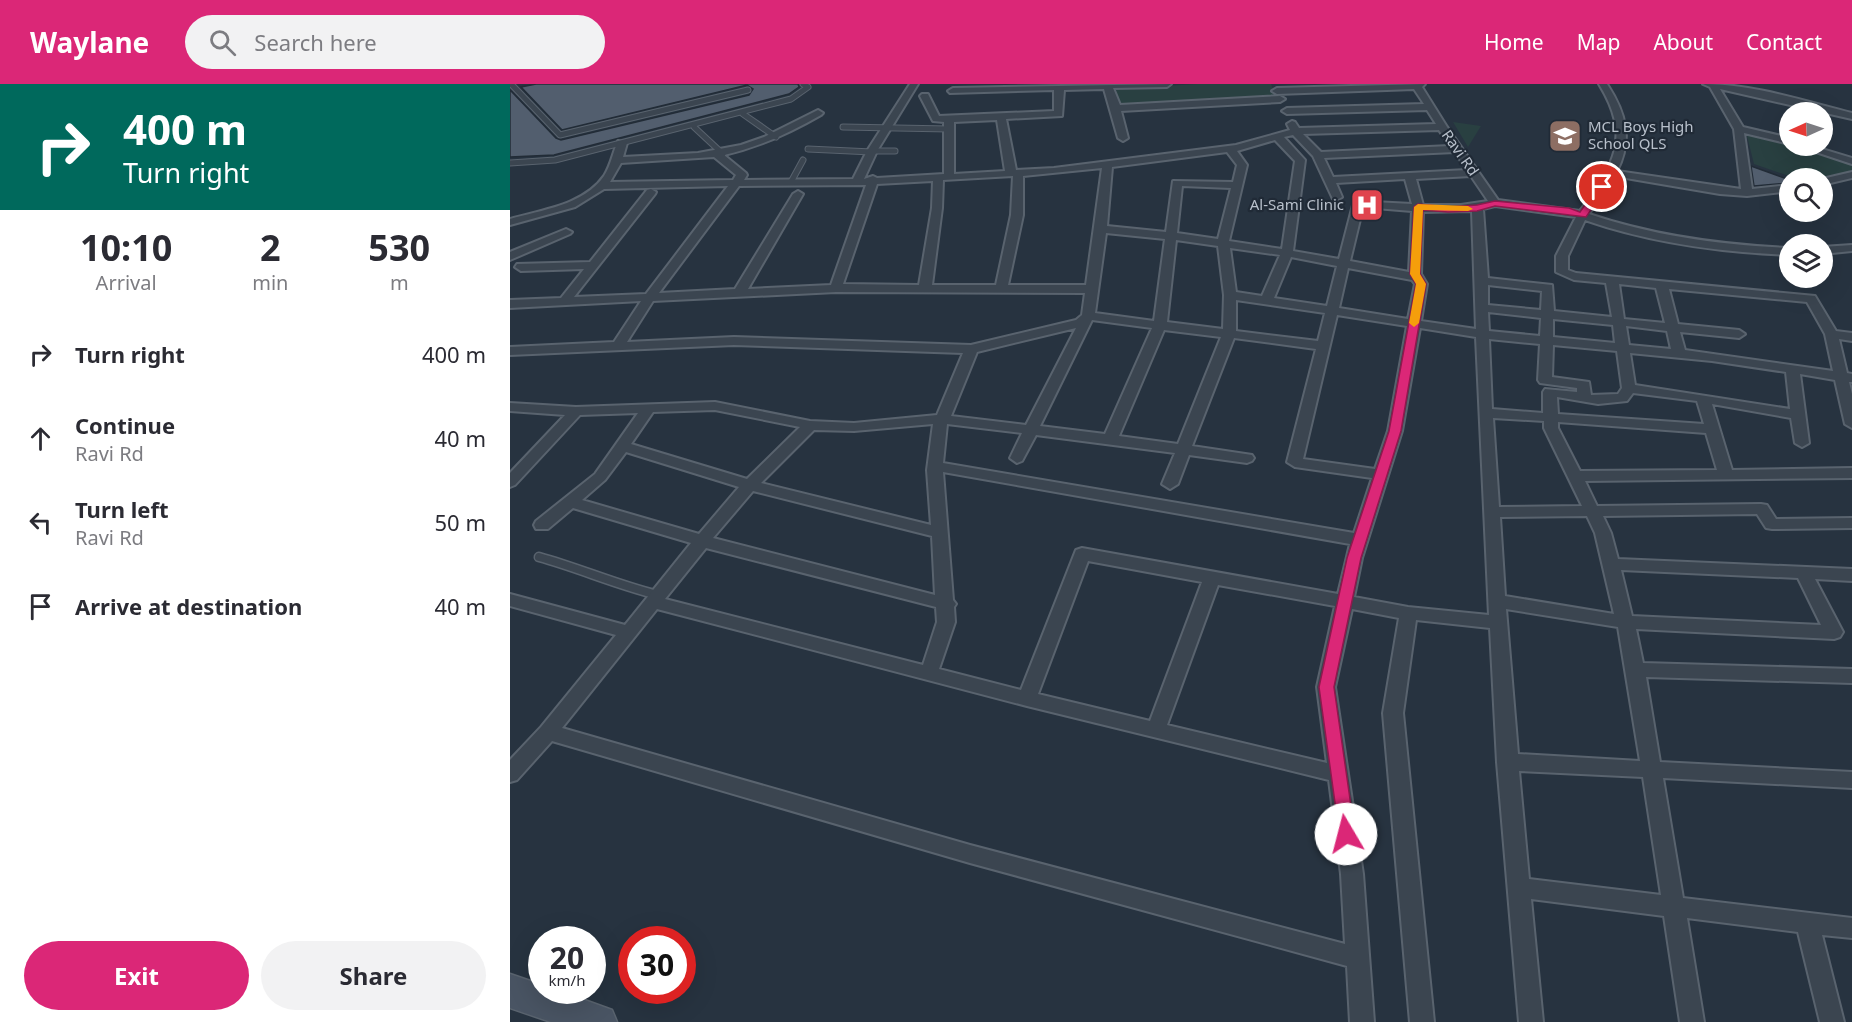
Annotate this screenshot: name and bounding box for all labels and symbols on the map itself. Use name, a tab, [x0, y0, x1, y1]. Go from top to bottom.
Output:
north arrow	[1779, 102, 1833, 156]
place label: MCL Boys High School QLS	[1588, 116, 1694, 153]
school or university icon: MCL Boys High School QLS	[1547, 118, 1583, 154]
street label: Ravi Rd	[1438, 126, 1484, 179]
pin	[1576, 161, 1627, 212]
hospital icon: Al-Sami Clinic	[1349, 187, 1385, 223]
place label: Al-Sami Clinic	[1250, 194, 1344, 214]
position arrow	[1314, 802, 1378, 866]
speed limit sign: 30	[618, 926, 696, 1004]

